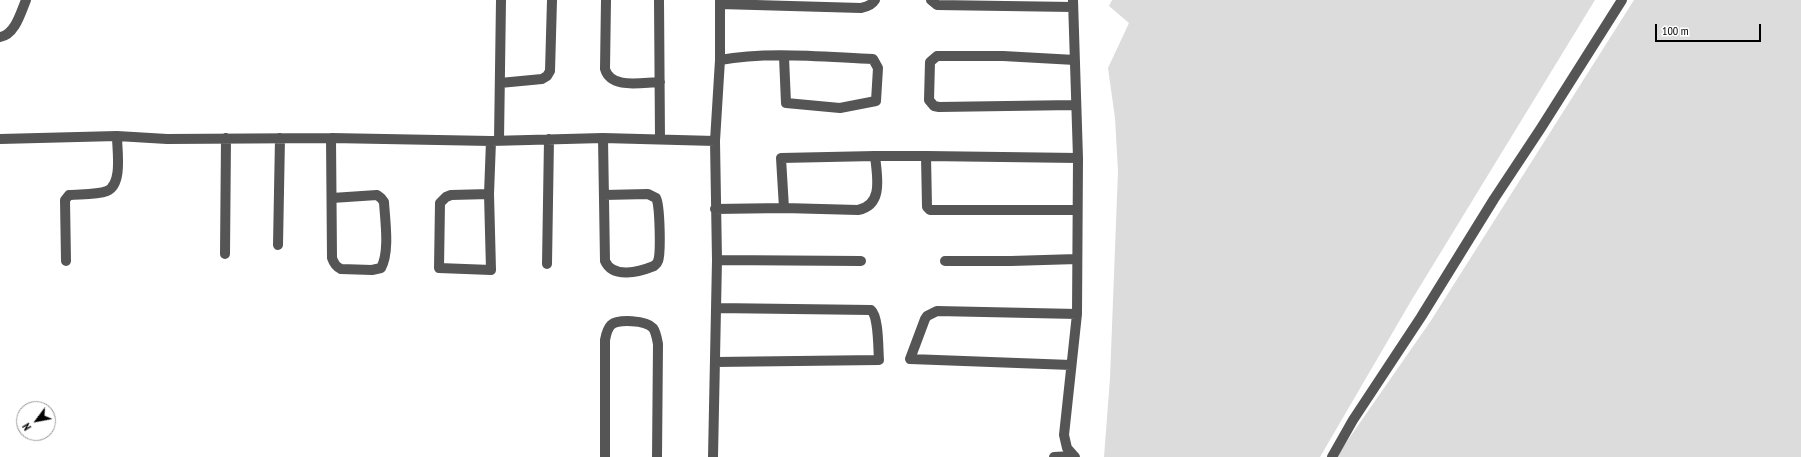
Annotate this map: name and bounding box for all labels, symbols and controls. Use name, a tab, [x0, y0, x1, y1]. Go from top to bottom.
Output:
scale bar	[1657, 16, 1763, 42]
text: 100 m	[1662, 23, 1689, 38]
north arrow	[16, 401, 56, 441]
text: N	[19, 421, 34, 433]

